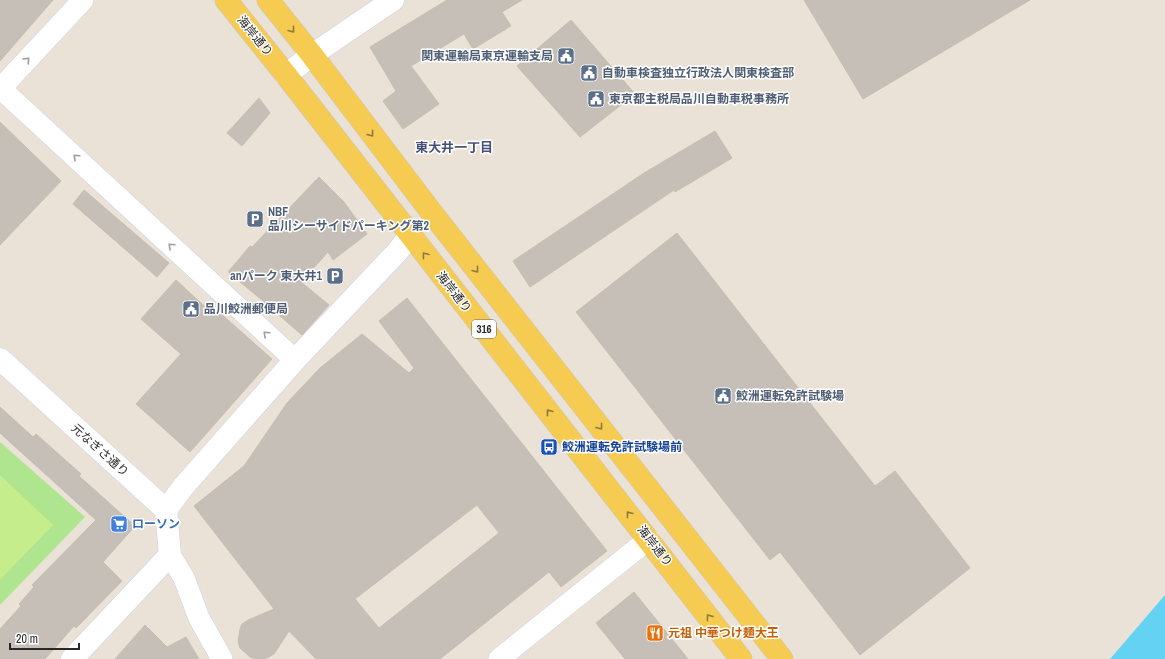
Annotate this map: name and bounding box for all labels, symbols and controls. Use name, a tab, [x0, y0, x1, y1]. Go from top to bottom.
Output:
street label: 海岸通り	[234, 12, 276, 60]
one-way arrow	[288, 26, 295, 33]
public building icon: 関東運輸局東京運輸支局	[556, 46, 576, 66]
place label: 関東運輸局東京運輸支局	[421, 48, 553, 64]
one-way arrow	[23, 57, 30, 65]
public building icon: 自動車検査独立行政法人関東検査部	[579, 63, 599, 83]
place label: 自動車検査独立行政法人関東検査部	[602, 65, 794, 81]
public building icon: 東京都主税局品川自動車税事務所	[586, 89, 606, 109]
place label: 東京都主税局品川自動車税事務所	[609, 91, 789, 107]
one-way arrow	[367, 129, 374, 136]
district label: 東大井一丁目	[415, 139, 493, 156]
one-way arrow	[73, 155, 80, 162]
place label: NBF 品川シーサイドパーキング第2	[268, 204, 429, 234]
parking icon: NBF 品川シーサイドパーキング第2	[245, 209, 265, 229]
one-way arrow	[168, 243, 176, 250]
one-way arrow	[423, 252, 430, 259]
one-way arrow	[472, 265, 479, 272]
parking icon: anパーク 東大井1	[325, 266, 345, 286]
place label: anパーク 東大井1	[230, 268, 323, 284]
street label: 海岸通り	[433, 268, 475, 316]
public building icon: 品川鮫洲郵便局	[181, 299, 201, 319]
place label: 品川鮫洲郵便局	[204, 301, 288, 317]
road number: 316	[472, 320, 496, 338]
one-way arrow	[264, 331, 271, 338]
public building icon: 鮫洲運転免許試験場	[713, 386, 733, 406]
place label: 鮫洲運転免許試験場	[736, 388, 844, 404]
one-way arrow	[546, 410, 553, 417]
street label: 元なぎさ通り	[68, 420, 132, 480]
one-way arrow	[595, 423, 602, 430]
bus stop icon: 鮫洲運転免許試験場前	[539, 437, 559, 457]
place label: 鮫洲運転免許試験場前	[562, 439, 682, 455]
one-way arrow	[627, 512, 634, 519]
supermarket icon: ローソン	[109, 514, 129, 534]
place label: ローソン	[132, 516, 180, 532]
street label: 海岸通り	[634, 522, 676, 570]
one-way arrow	[706, 614, 714, 621]
restaurant icon: 元祖 中華つけ麺大王	[645, 623, 665, 643]
scale bar	[10, 625, 79, 651]
place label: 元祖 中華つけ麺大王	[668, 625, 779, 641]
text: 20 m	[16, 631, 38, 647]

